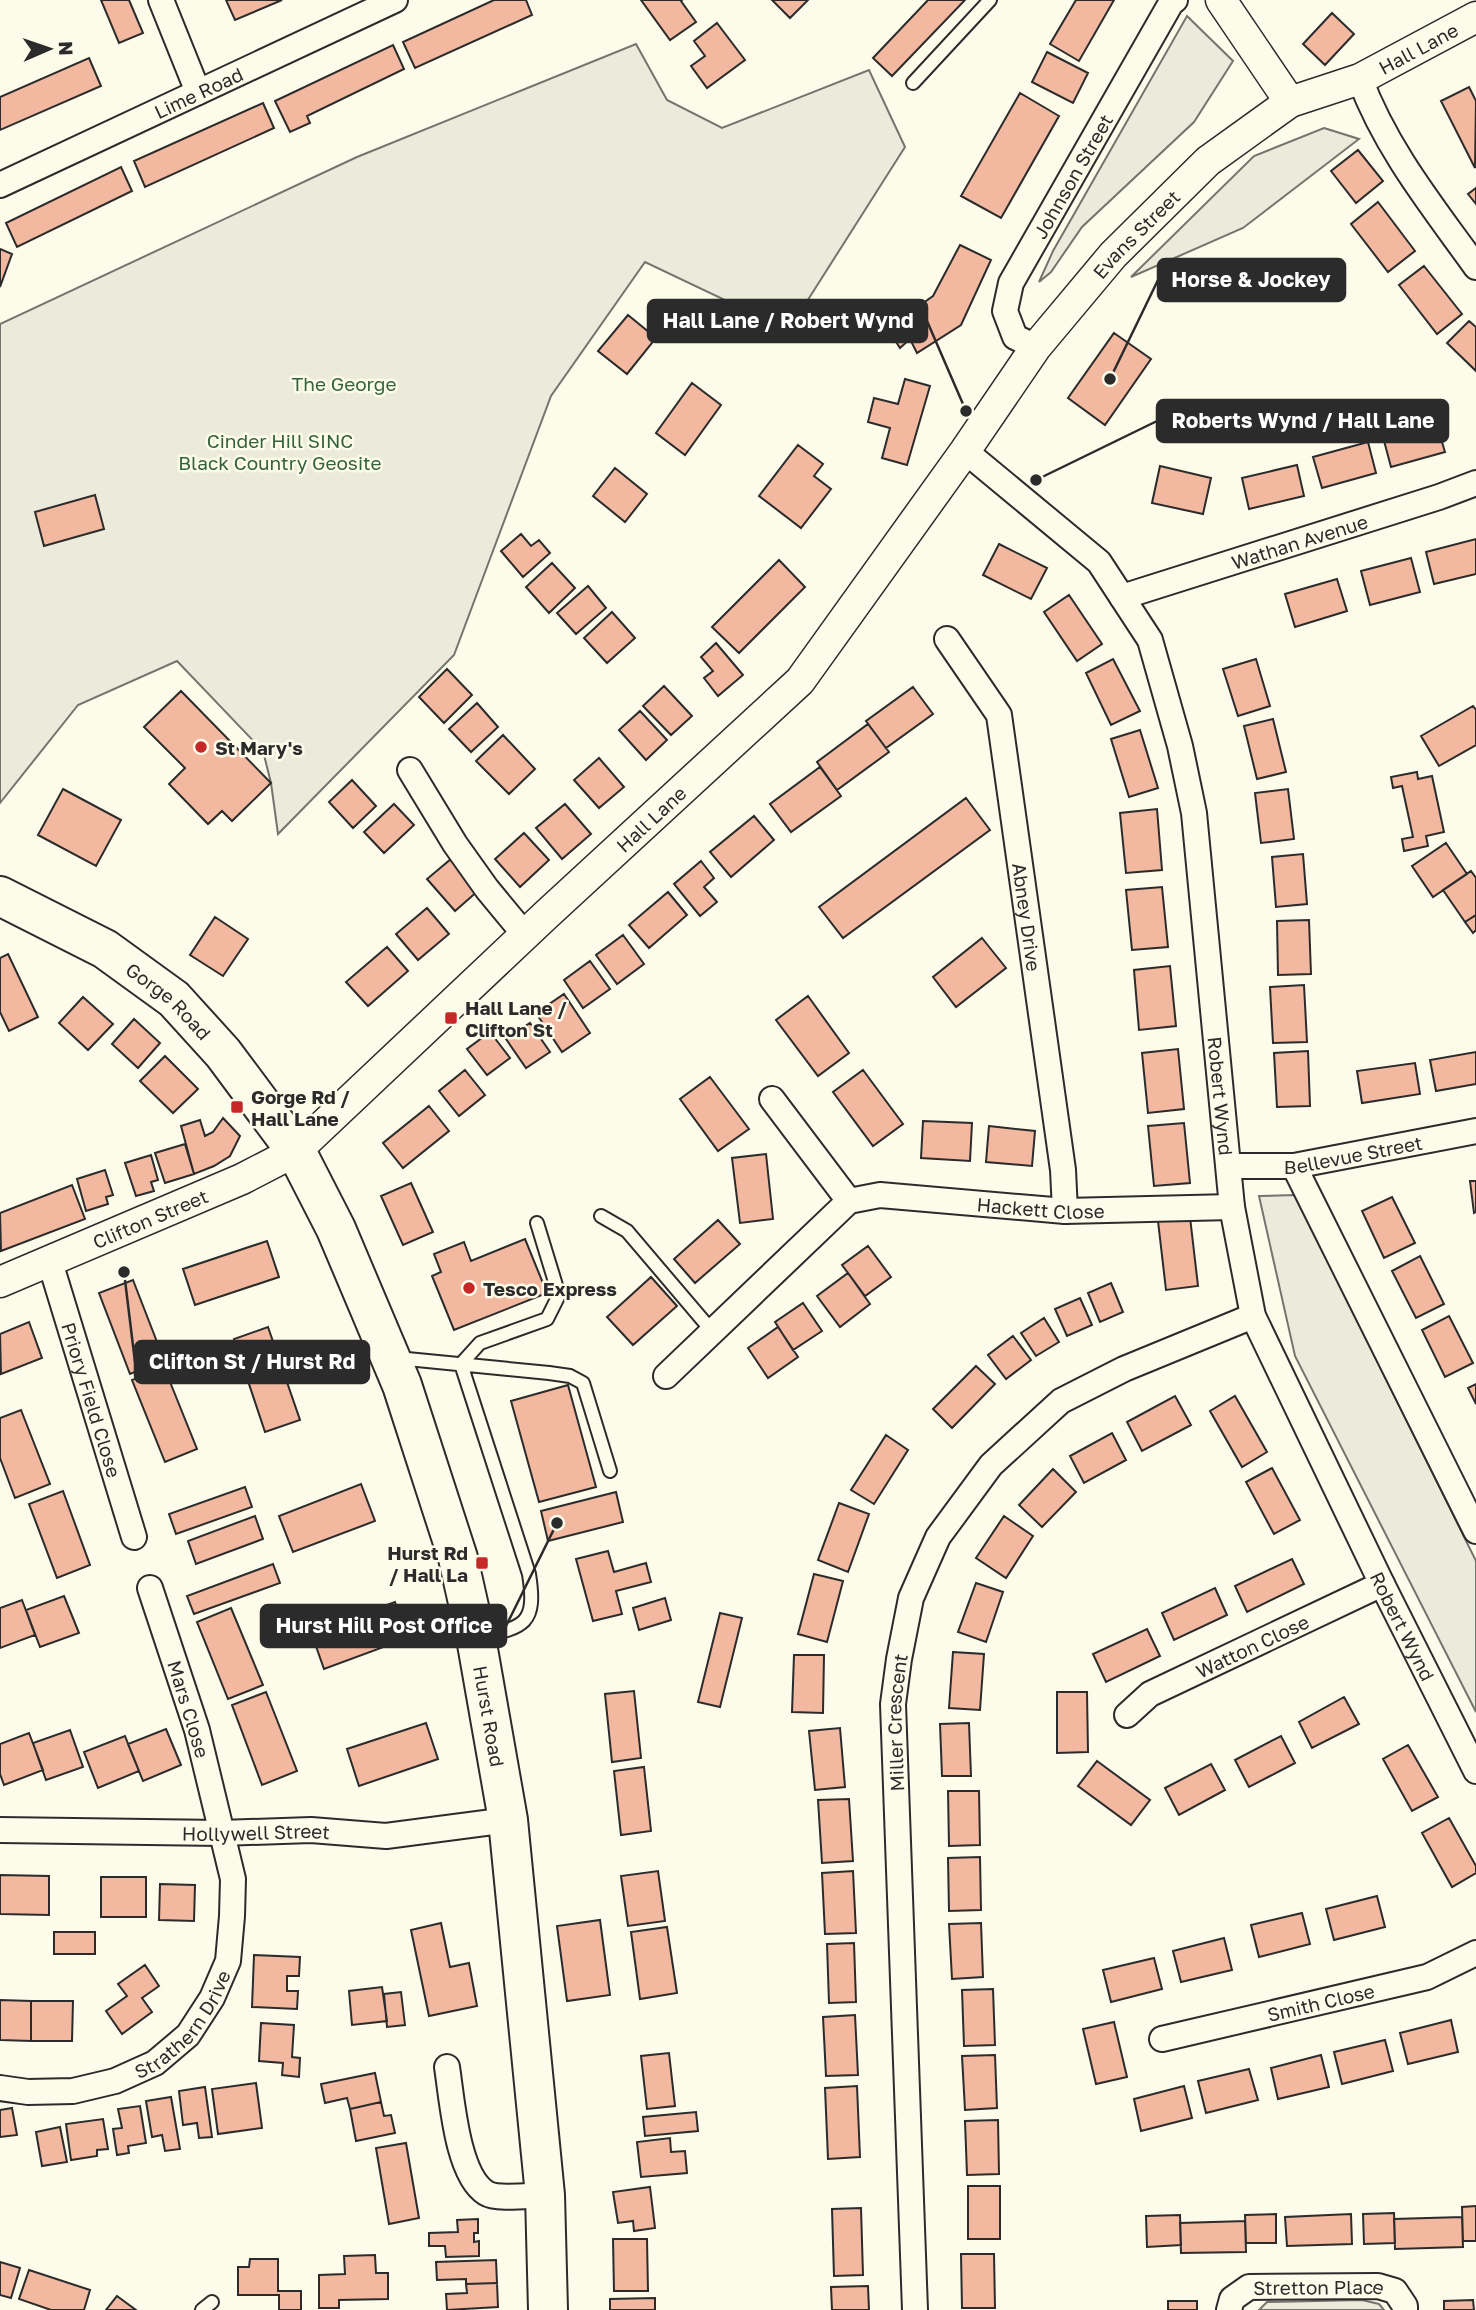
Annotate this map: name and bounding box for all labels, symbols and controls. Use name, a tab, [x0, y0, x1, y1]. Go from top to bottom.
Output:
north arrow	[14, 14, 84, 84]
street label: Hall Lane	[1374, 17, 1462, 79]
text: N	[55, 41, 78, 56]
street label: Lime Road	[150, 62, 246, 123]
street label: Johnson Street	[1028, 110, 1117, 242]
street label: Evans Street	[1087, 185, 1184, 283]
callout: Horse & Jockey	[1158, 259, 1345, 301]
text: Horse & Jockey	[1171, 266, 1331, 292]
callout: Hall Lane / Robert Wynd	[648, 300, 927, 342]
text: Hall Lane / Robert Wynd	[662, 307, 914, 333]
park label: The George	[292, 372, 396, 395]
callout: Roberts Wynd / Hall Lane	[1157, 400, 1448, 442]
text: Roberts Wynd / Hall Lane	[1172, 407, 1434, 433]
park label: Cinder Hill SINC Black Country Geosite	[178, 429, 382, 474]
street label: Wathan Avenue	[1228, 509, 1370, 573]
place label: St Mary's	[215, 736, 303, 759]
marker: St Mary's	[193, 739, 209, 755]
street label: Hall Lane	[611, 781, 690, 856]
street label: Abney Drive	[1008, 861, 1046, 973]
street label: Gorge Road	[122, 957, 216, 1044]
place label: Hall Lane / Clifton St	[465, 996, 567, 1041]
marker: Hall Lane / Clifton St	[443, 1010, 459, 1026]
street label: Robert Wynd	[1204, 1035, 1238, 1156]
place label: Gorge Rd / Hall Lane	[251, 1085, 350, 1130]
marker: Gorge Rd / Hall Lane	[229, 1099, 245, 1115]
street label: Bellevue Street	[1284, 1130, 1424, 1178]
street label: Clifton Street	[89, 1183, 211, 1253]
street label: Hackett Close	[976, 1192, 1105, 1223]
place label: Tesco Express	[483, 1277, 617, 1300]
marker: Tesco Express	[461, 1280, 477, 1296]
street label: Priory Field Close	[58, 1319, 127, 1480]
callout: Clifton St / Hurst Rd	[135, 1341, 369, 1383]
text: Clifton St / Hurst Rd	[149, 1348, 355, 1374]
place label: Hurst Rd / Hall La	[387, 1541, 468, 1586]
marker: Hurst Rd / Hall La	[474, 1555, 490, 1571]
street label: Robert Wynd	[1366, 1568, 1440, 1684]
callout: Hurst Hill Post Office	[261, 1605, 506, 1647]
street label: Watton Close	[1192, 1609, 1312, 1682]
text: Hurst Hill Post Office	[276, 1612, 492, 1638]
street label: Miller Crescent	[881, 1651, 911, 1792]
street label: Mars Close	[163, 1658, 215, 1760]
street label: Hurst Road	[470, 1664, 510, 1768]
street label: Hollywell Street	[182, 1818, 331, 1845]
street label: Strathern Drive	[131, 1966, 234, 2082]
street label: Smith Close	[1265, 1978, 1377, 2026]
street label: Stretton Place	[1253, 2274, 1387, 2299]

